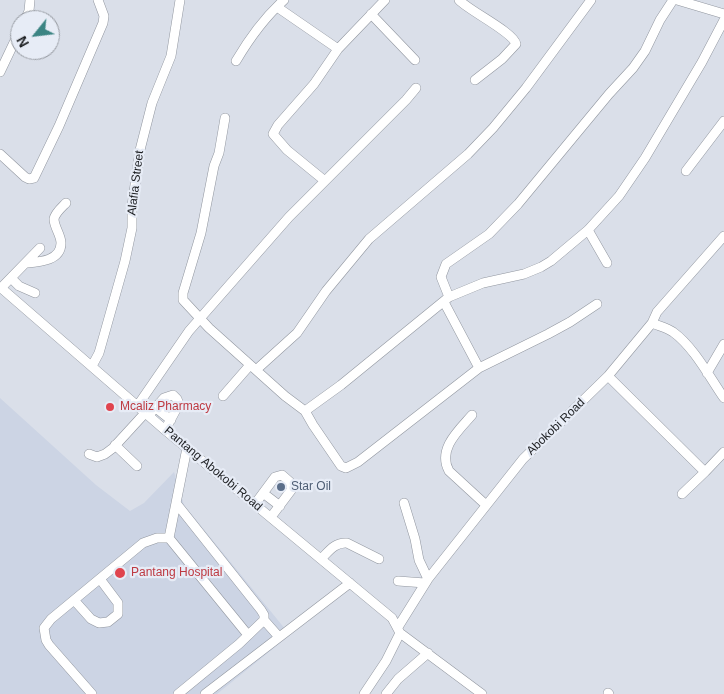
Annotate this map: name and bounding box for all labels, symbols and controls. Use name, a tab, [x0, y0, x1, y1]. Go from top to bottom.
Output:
north arrow	[10, 10, 60, 60]
text: N	[13, 33, 32, 50]
street label: Alafia Street	[125, 150, 147, 216]
street label: Abokobi Road	[524, 396, 588, 458]
place label: Mcaliz Pharmacy	[120, 400, 211, 414]
marker: Mcaliz Pharmacy	[104, 401, 116, 413]
street label: Pantang Abokobi Road	[161, 424, 265, 514]
place label: Star Oil	[291, 480, 331, 494]
marker: Star Oil	[275, 481, 287, 493]
marker: Pantang Hospital	[113, 566, 127, 580]
place label: Pantang Hospital	[131, 566, 222, 580]

